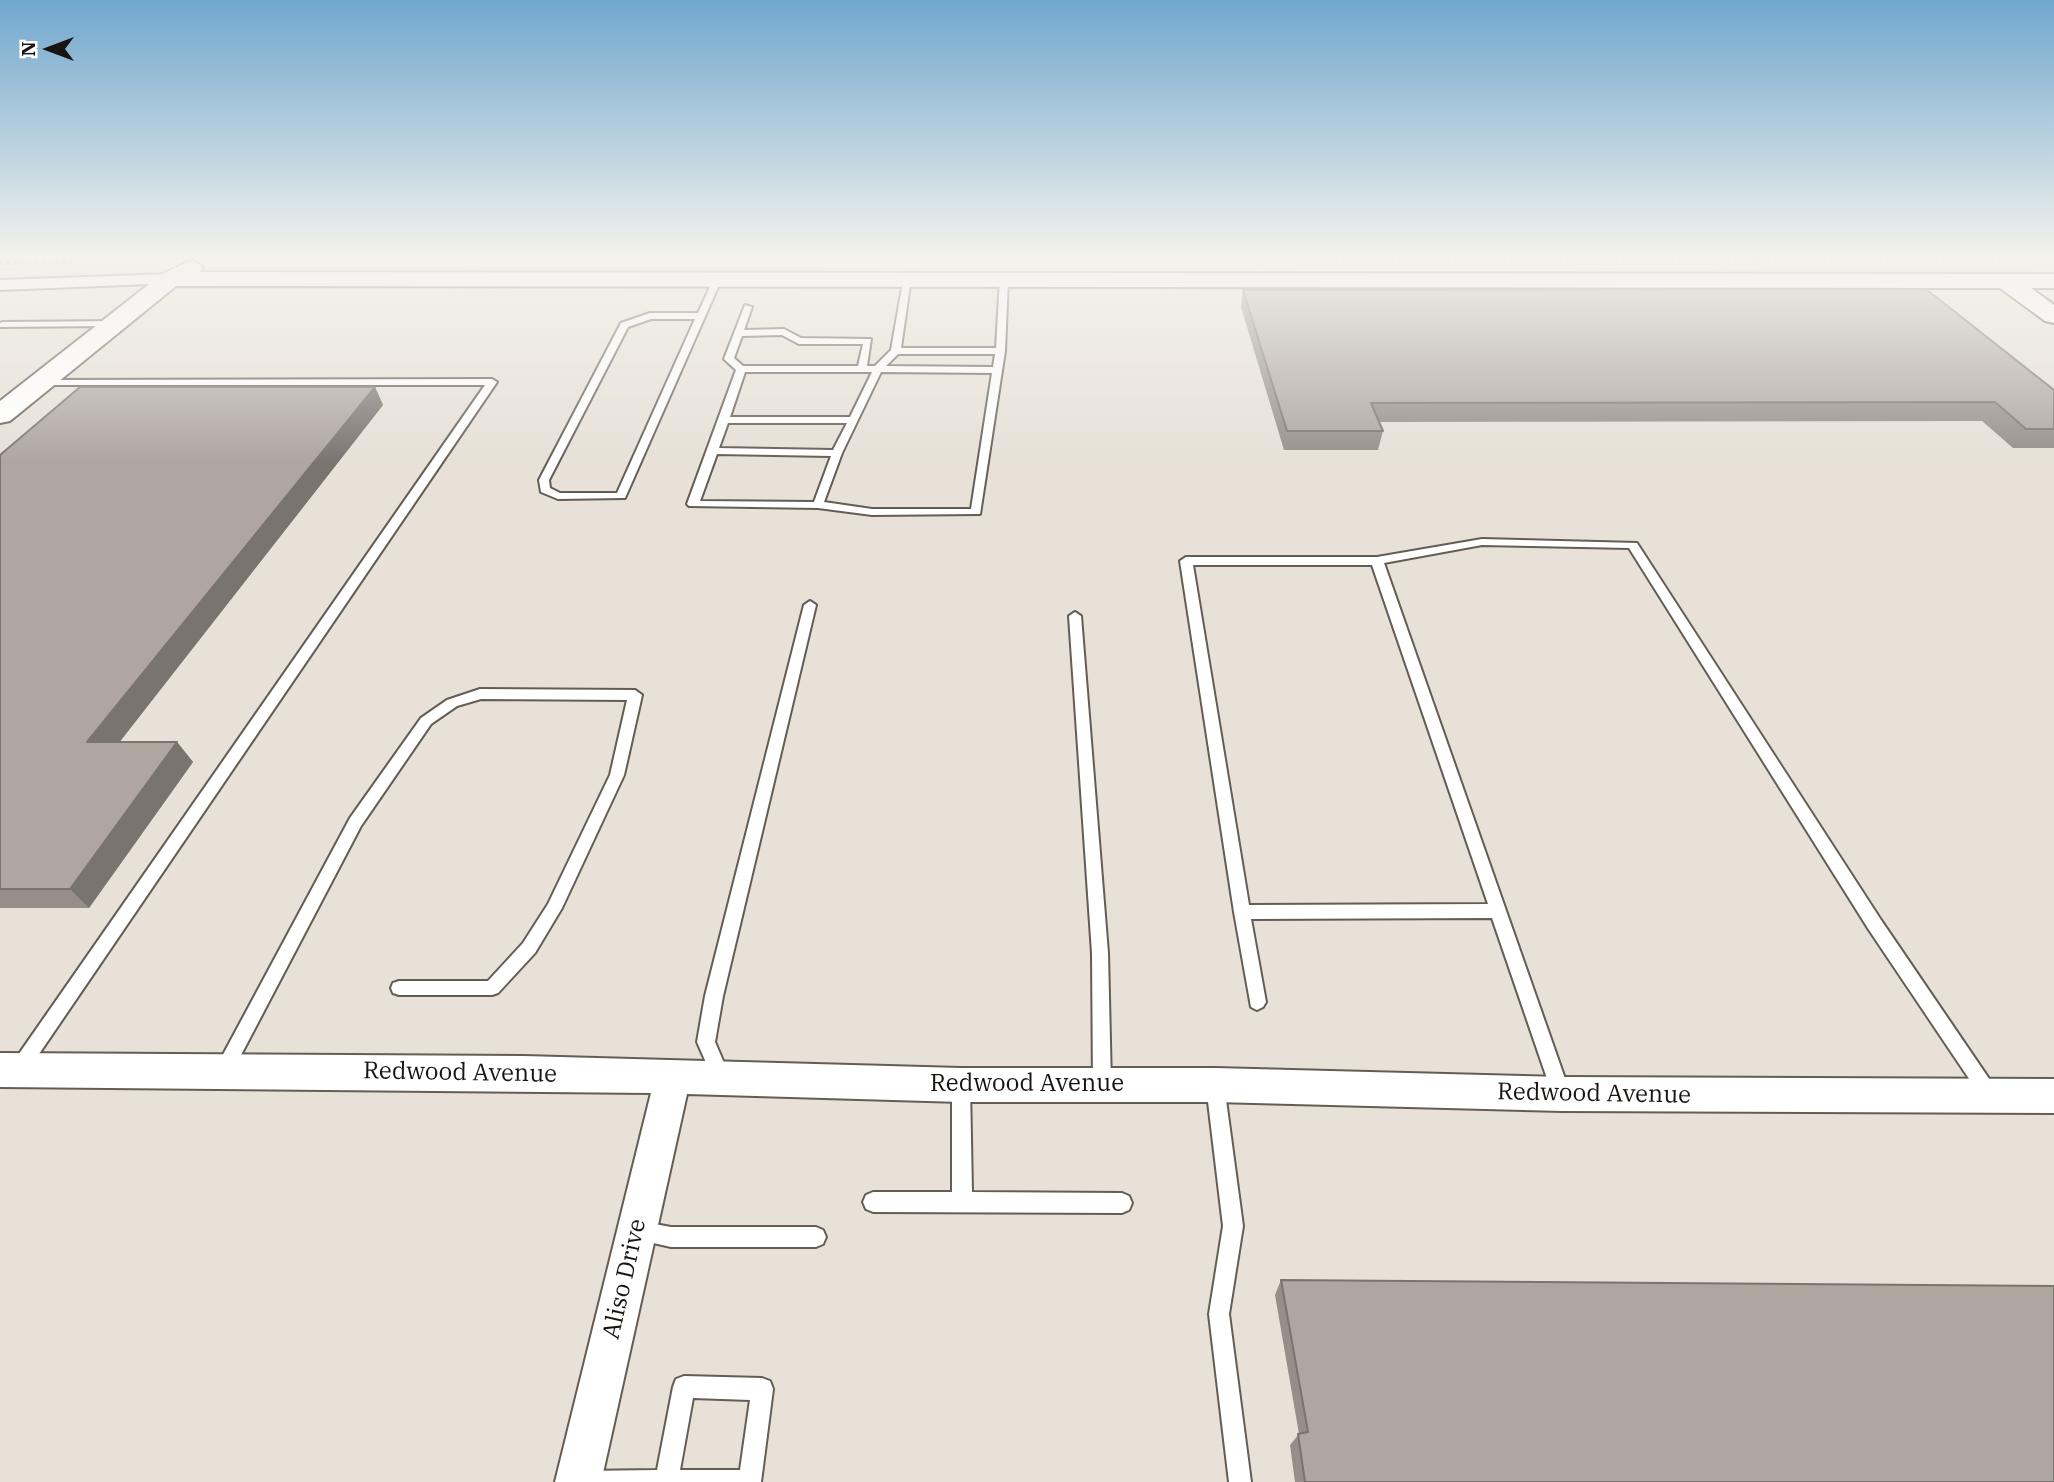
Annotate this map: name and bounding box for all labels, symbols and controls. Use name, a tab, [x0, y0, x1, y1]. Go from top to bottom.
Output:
north arrow	[14, 14, 84, 84]
text: N	[16, 41, 40, 57]
street label: Redwood Avenue	[363, 1057, 557, 1089]
street label: Redwood Avenue	[930, 1070, 1124, 1098]
street label: Redwood Avenue	[1497, 1078, 1691, 1110]
street label: Aliso Drive	[597, 1216, 653, 1342]

